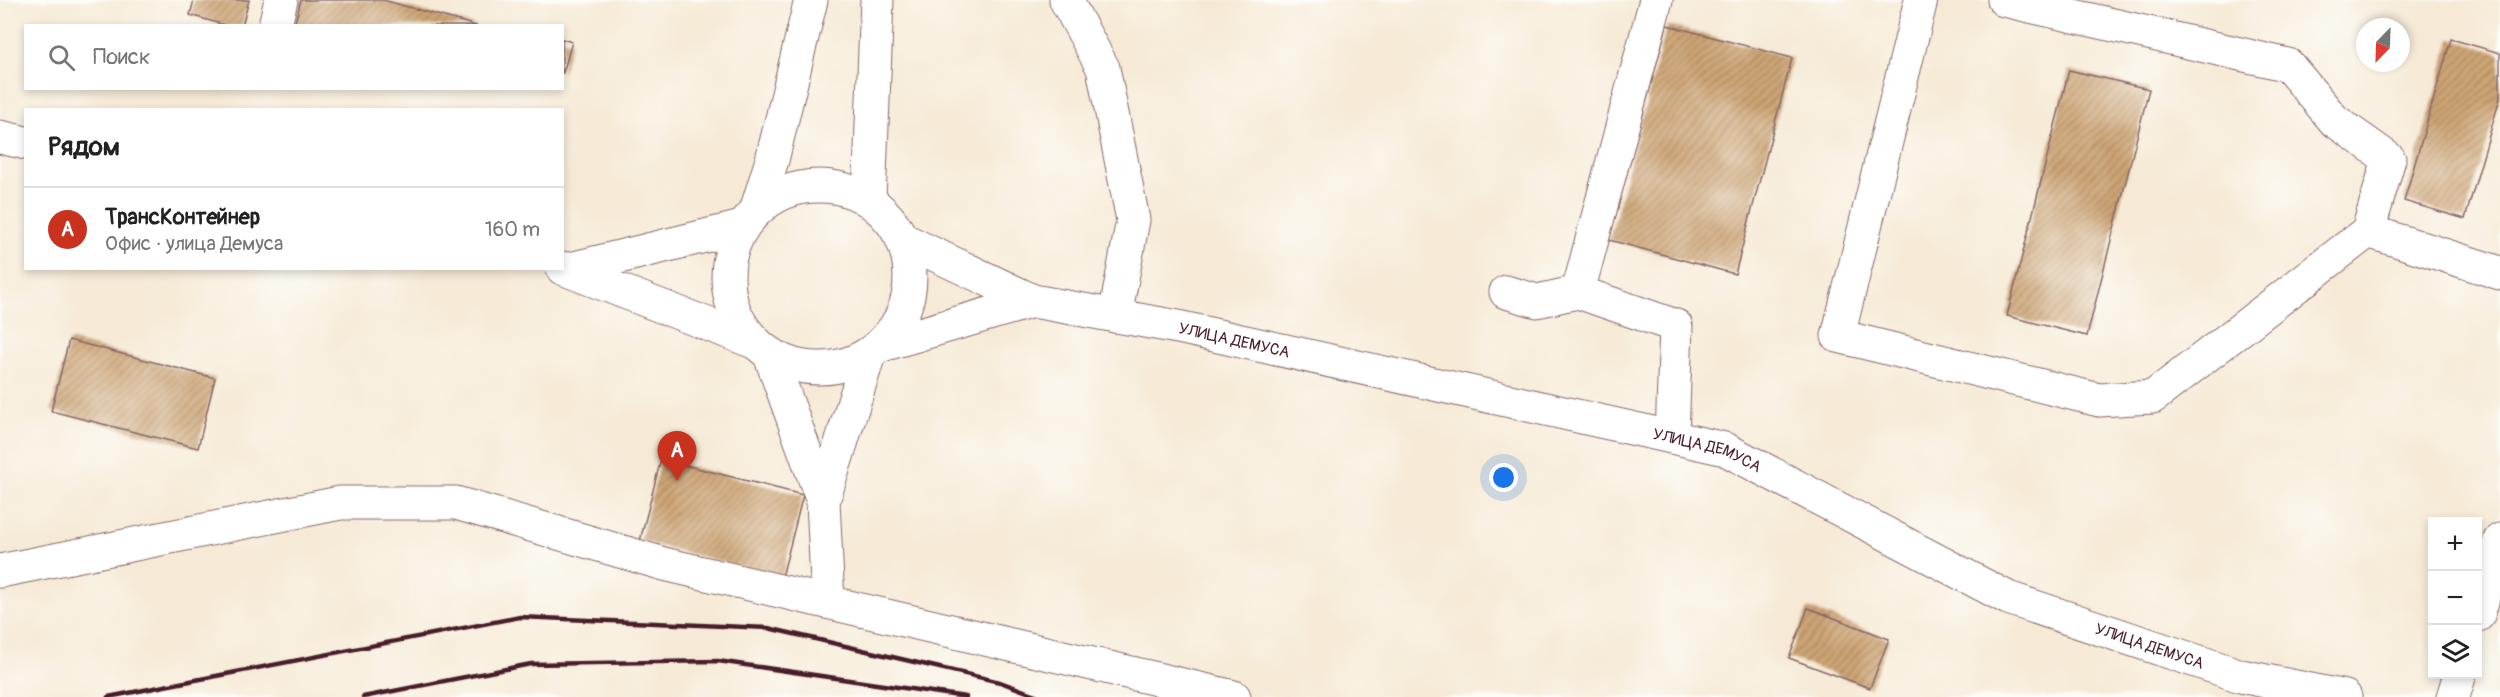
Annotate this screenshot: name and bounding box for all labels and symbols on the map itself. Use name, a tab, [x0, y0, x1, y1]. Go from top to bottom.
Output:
north arrow	[2356, 18, 2410, 72]
street label: УЛИЦА ДЕМУСА	[1177, 318, 1292, 363]
street label: УЛИЦА ДЕМУСА	[1651, 424, 1765, 477]
pin: A	[658, 432, 696, 481]
your location	[1489, 463, 1518, 492]
street label: УЛИЦА ДЕМУСА	[2092, 619, 2206, 674]

